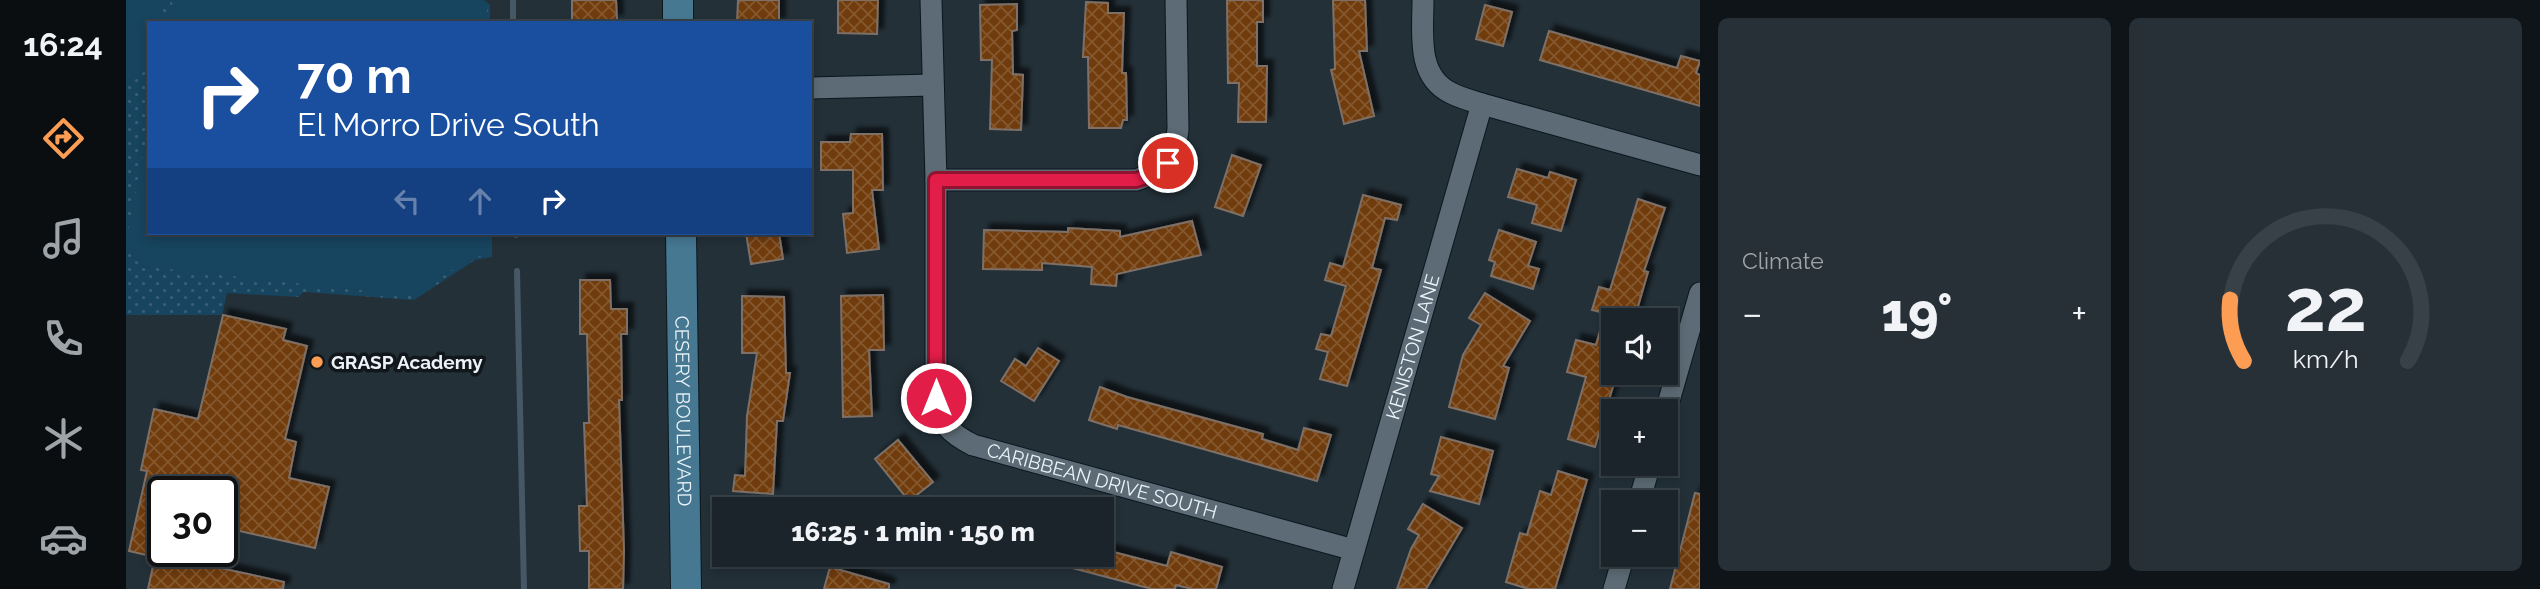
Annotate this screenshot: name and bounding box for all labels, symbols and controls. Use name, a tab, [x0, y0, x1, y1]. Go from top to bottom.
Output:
text: 16:24	[23, 26, 103, 63]
text: 70 m	[297, 47, 412, 104]
icon: right	[182, 49, 273, 140]
text: El Morro Drive South	[297, 106, 600, 143]
icon: directions	[39, 114, 88, 163]
pin	[1138, 133, 1198, 193]
icon: arrive	[1149, 144, 1187, 182]
icon: left	[388, 182, 426, 220]
icon: ahead	[461, 182, 499, 220]
icon: right	[534, 182, 572, 220]
icon: music	[39, 214, 88, 263]
text: Climate	[1742, 247, 1824, 274]
text: 22	[2284, 263, 2367, 348]
street label: KENISTON LANE	[1381, 272, 1444, 422]
text: 19°	[1881, 282, 1953, 343]
text: −	[1742, 291, 1762, 336]
text: +	[2071, 291, 2087, 336]
map controls	[1601, 308, 1678, 567]
button: sound	[1601, 308, 1678, 385]
icon: phone	[39, 314, 88, 363]
street label: CESERY BOULEVARD	[671, 315, 696, 506]
text: km/h	[2293, 343, 2358, 373]
place label: GRASP Academy	[331, 351, 483, 373]
marker: GRASP Academy	[309, 354, 325, 370]
position arrow	[899, 361, 973, 435]
button: +	[1601, 399, 1678, 476]
icon: climate	[39, 414, 88, 463]
street label: CARIBBEAN DRIVE SOUTH	[984, 438, 1220, 523]
speed limit sign: 30	[147, 476, 238, 567]
button: −	[1601, 490, 1678, 567]
icon: car	[39, 514, 88, 563]
text: 16:25 · 1 min · 150 m	[791, 517, 1035, 547]

